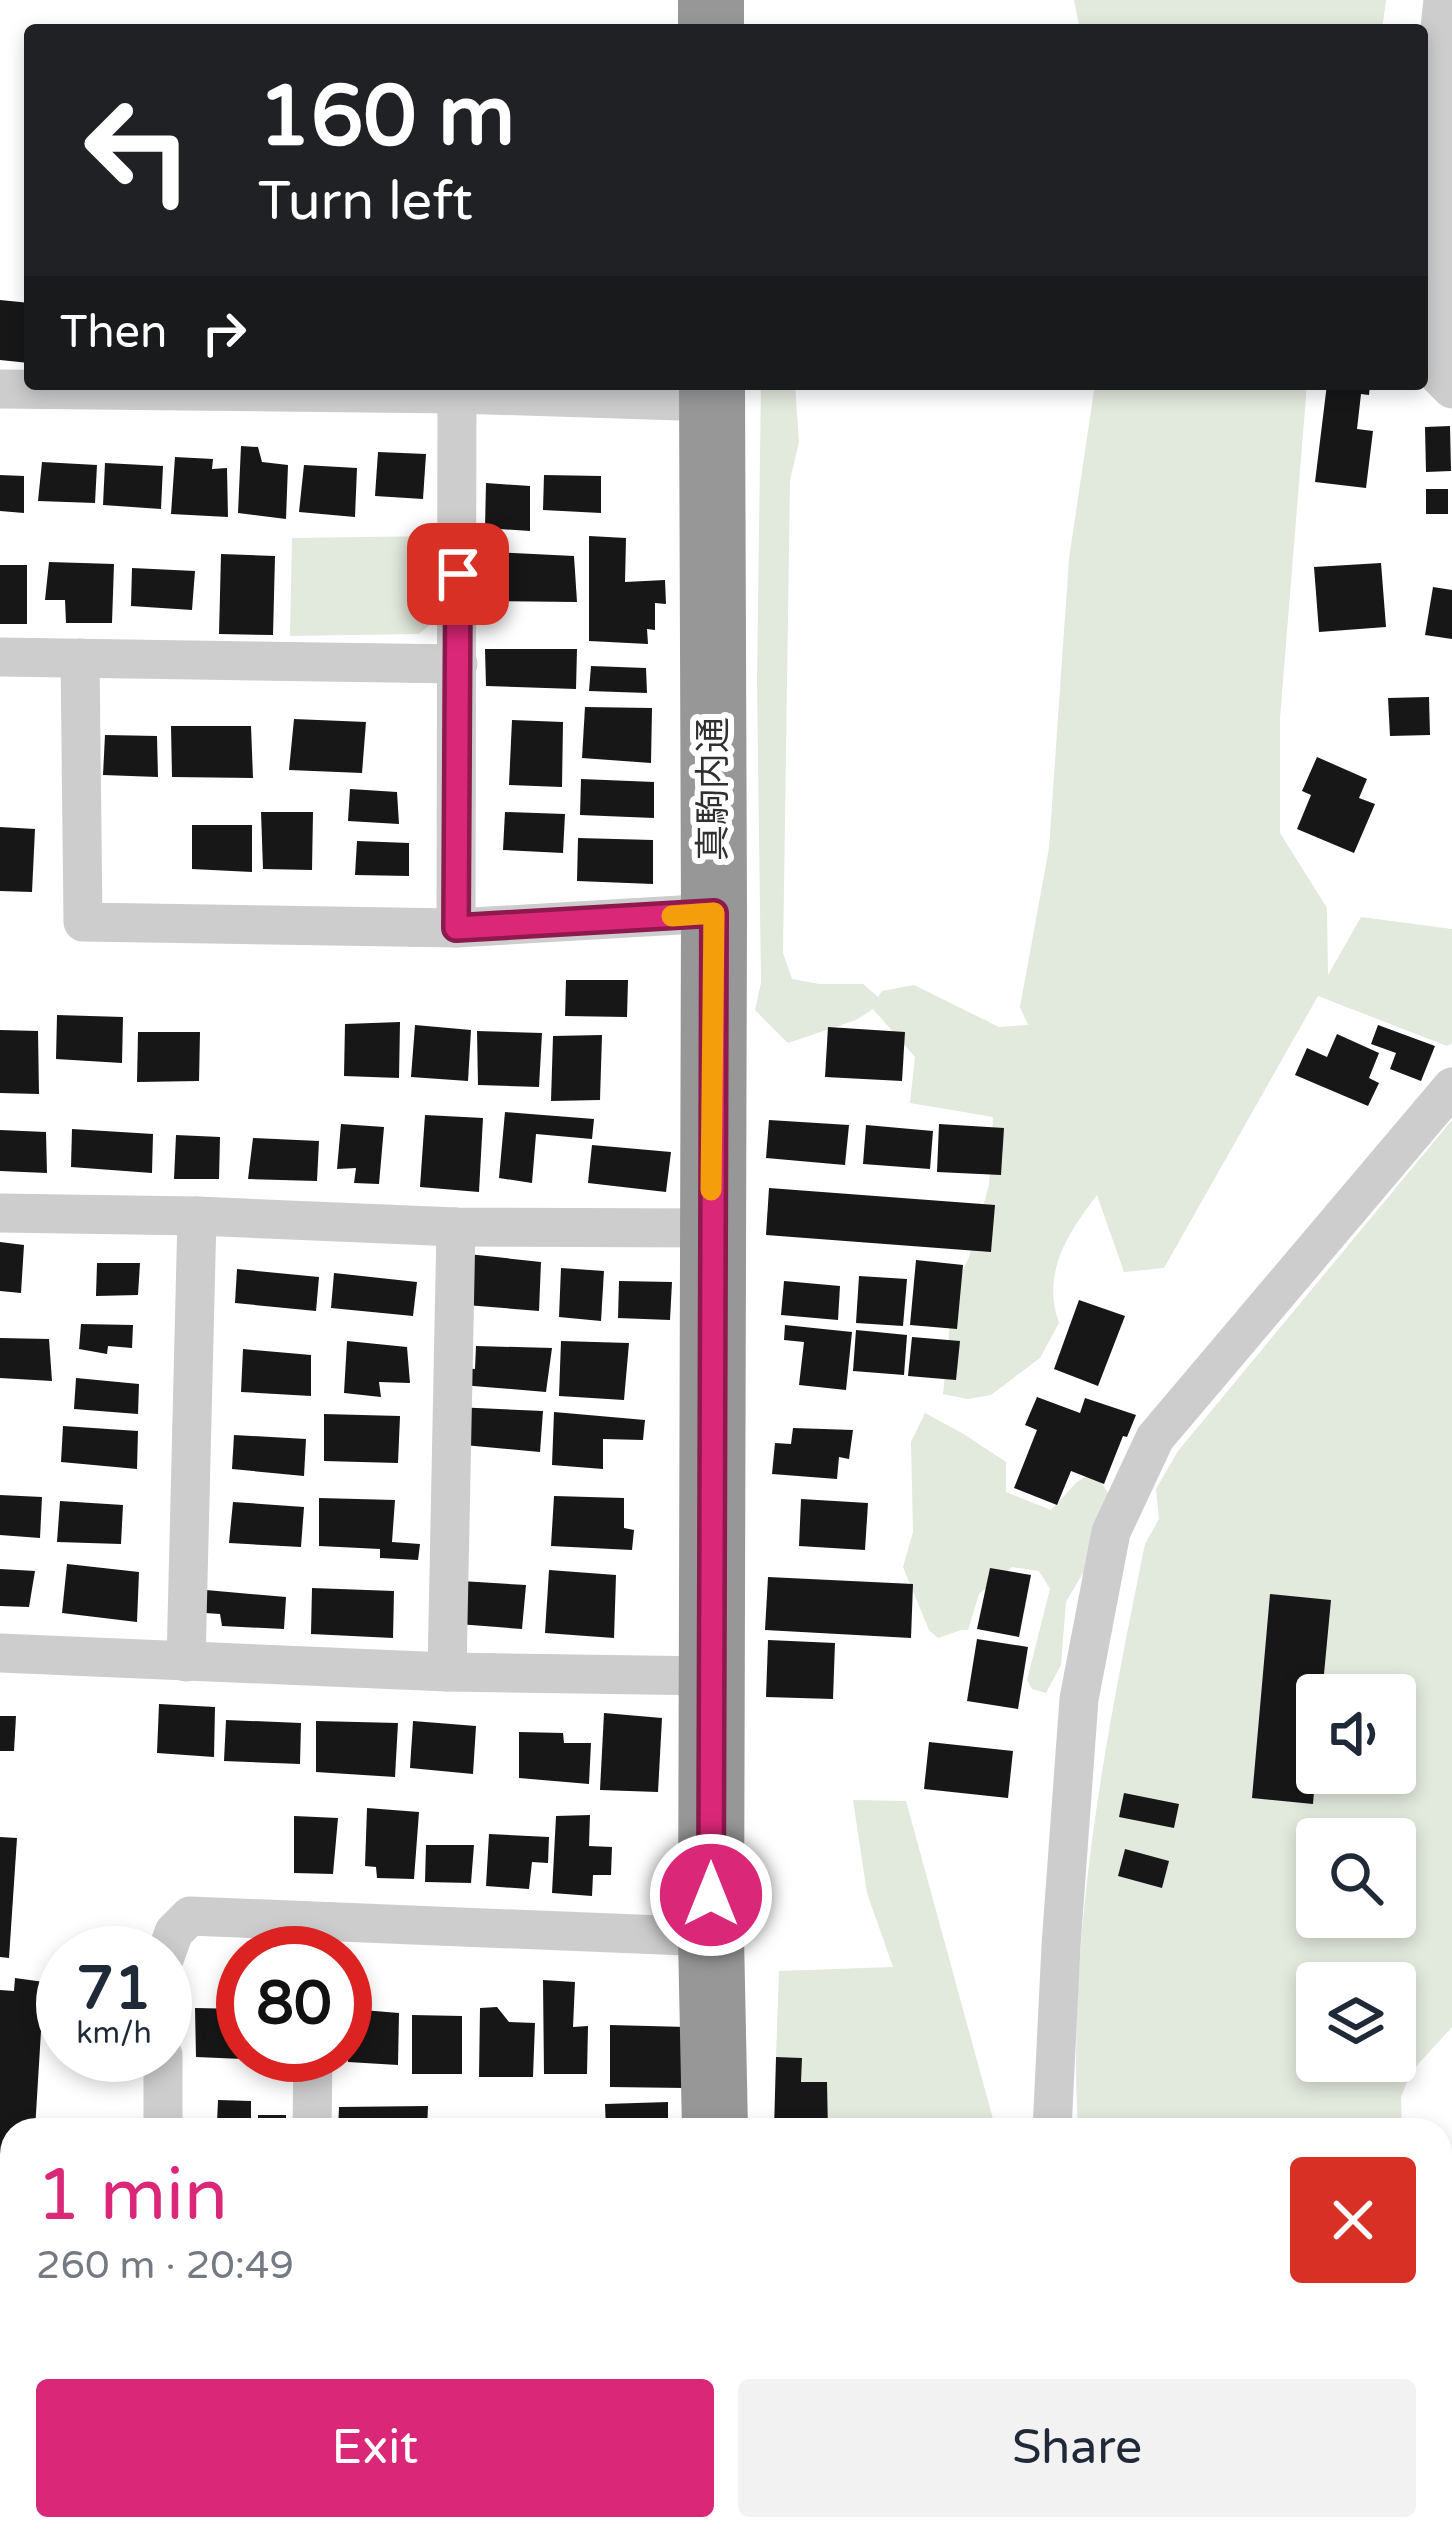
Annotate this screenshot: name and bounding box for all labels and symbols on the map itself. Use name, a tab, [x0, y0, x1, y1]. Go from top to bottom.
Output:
pin	[407, 523, 509, 625]
street label: 真駒内通	[692, 717, 735, 861]
position arrow	[648, 1832, 774, 1958]
speed limit sign: 80	[216, 1926, 372, 2082]

